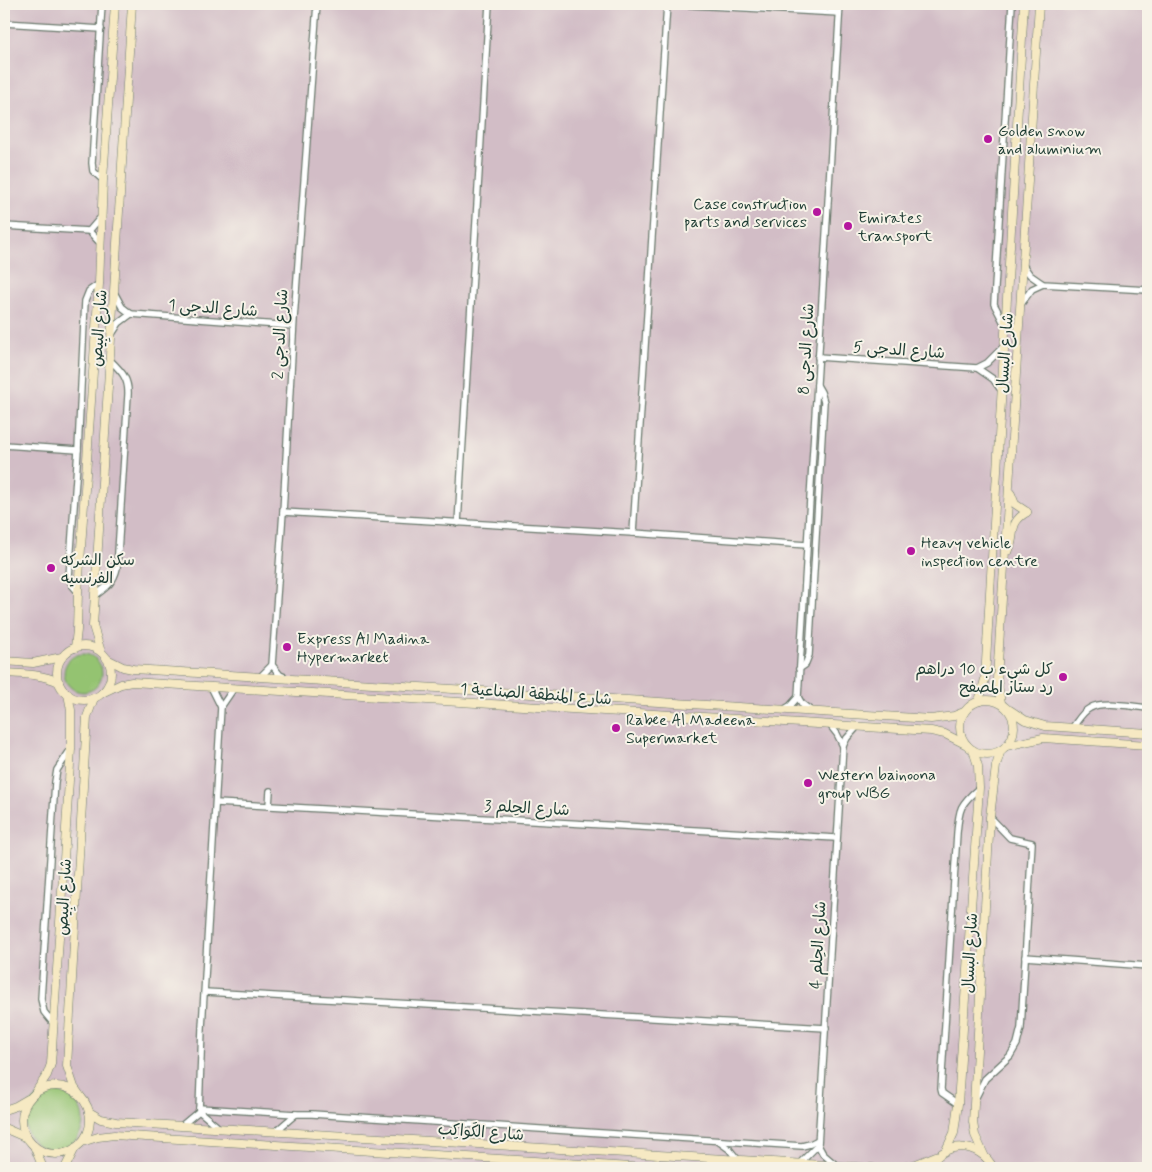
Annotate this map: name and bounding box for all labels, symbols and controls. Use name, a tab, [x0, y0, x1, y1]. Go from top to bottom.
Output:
place label: Golden snow and aluminium	[998, 121, 1102, 160]
marker: Golden snow and aluminium	[982, 133, 994, 145]
place label: Case construction parts and services	[684, 194, 807, 233]
marker: Case construction parts and services	[811, 206, 823, 218]
place label: Emirates transport	[857, 208, 933, 247]
marker: Emirates transport	[842, 220, 854, 232]
street label: شارع الدجى 2	[268, 288, 293, 380]
street label: شارع البِيص	[86, 289, 114, 367]
street label: شارع الدجى 1	[167, 295, 258, 322]
street label: شارع الدجى 8	[794, 303, 819, 395]
street label: شارع البسال	[992, 312, 1019, 394]
street label: شارع الدجى 5	[852, 337, 946, 364]
place label: Heavy vehicle inspection centre	[921, 533, 1038, 572]
marker: Heavy vehicle inspection centre	[905, 545, 917, 557]
place label: سكن الشركه الفرنسيه	[61, 550, 135, 589]
marker: سكن الشركه الفرنسيه	[45, 562, 57, 574]
place label: Express Al Madina Hypermarket	[297, 629, 430, 668]
marker: Express Al Madina Hypermarket	[281, 641, 293, 653]
place label: كل شيء ب 10 دراهم رد ستار المصفح	[915, 659, 1053, 698]
marker: كل شيء ب 10 دراهم رد ستار المصفح	[1057, 671, 1069, 683]
street label: شارع المنطقة الصناعية 1	[459, 679, 612, 710]
place label: Rabee Al Madeena Supermarket	[626, 710, 756, 749]
marker: Rabee Al Madeena Supermarket	[610, 722, 622, 734]
place label: Western bainoona group WBG	[818, 765, 936, 804]
marker: Western bainoona group WBG	[802, 777, 814, 789]
street label: شارع الحِلم 3	[484, 796, 570, 822]
street label: شارع البِيص	[52, 858, 78, 936]
street label: شارع الحِلم 4	[806, 901, 832, 990]
street label: شارع البسال	[958, 912, 983, 994]
street label: شارع الكَواكِب	[437, 1119, 525, 1146]

